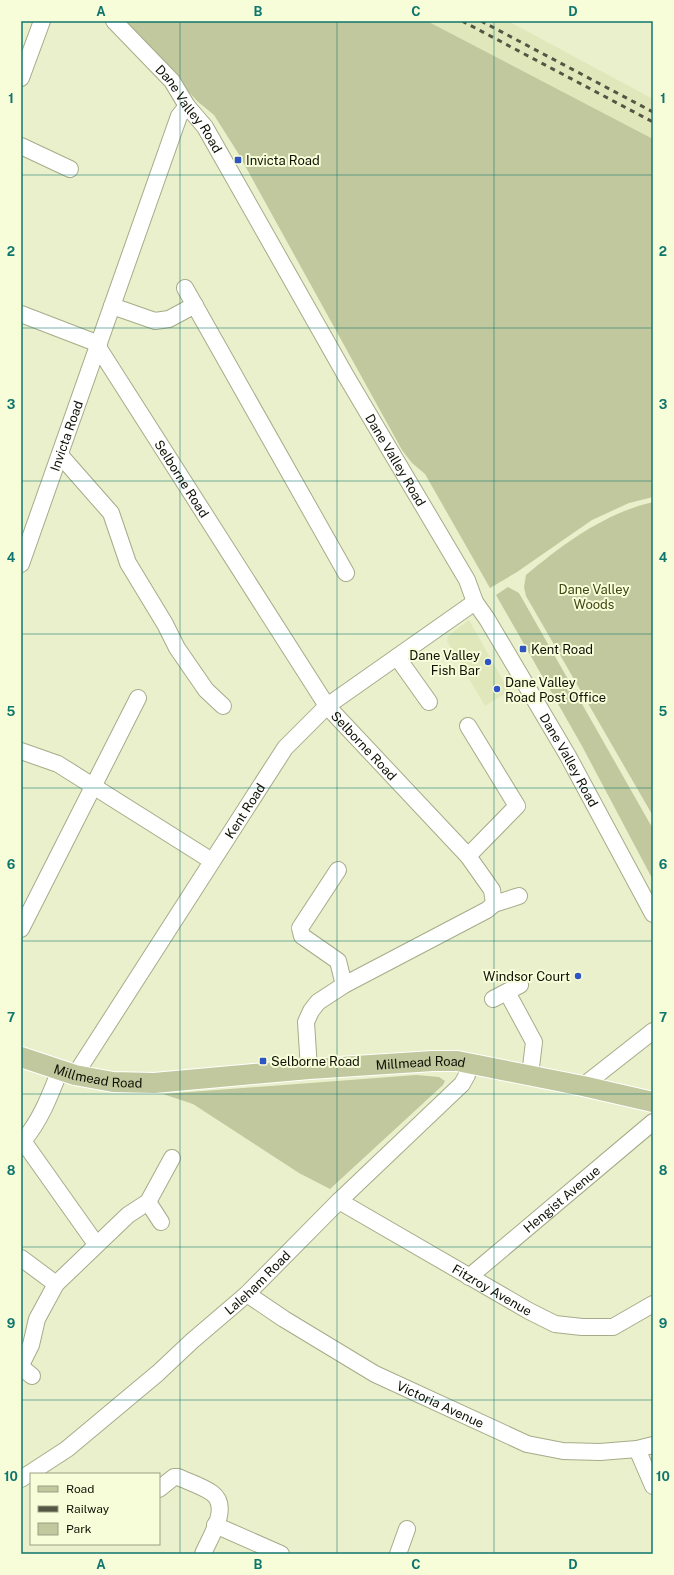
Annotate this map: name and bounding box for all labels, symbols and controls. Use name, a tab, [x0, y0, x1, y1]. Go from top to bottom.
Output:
text: A	[96, 4, 106, 19]
text: B	[254, 4, 263, 19]
text: C	[411, 4, 421, 19]
text: D	[568, 4, 578, 19]
street label: Dane Valley Road	[152, 62, 225, 155]
text: 1	[8, 91, 14, 106]
text: 1	[660, 91, 666, 106]
place label: Invicta Road	[246, 153, 320, 168]
marker: Invicta Road	[233, 155, 243, 165]
text: 2	[7, 244, 15, 259]
text: 2	[659, 244, 667, 259]
text: 3	[7, 397, 16, 412]
text: 3	[659, 397, 668, 412]
street label: Invicta Road	[47, 399, 86, 473]
street label: Dane Valley Road	[362, 411, 429, 509]
street label: Selborne Road	[151, 437, 212, 520]
text: 4	[7, 550, 16, 565]
text: 4	[659, 550, 668, 565]
park label: Dane Valley Woods	[559, 582, 629, 612]
place label: Kent Road	[531, 642, 593, 657]
marker: Kent Road	[518, 644, 528, 654]
place label: Dane Valley Fish Bar	[409, 648, 480, 678]
marker: Dane Valley Fish Bar	[483, 657, 493, 667]
place label: Dane Valley Road Post Office	[505, 675, 606, 705]
marker: Dane Valley Road Post Office	[492, 684, 502, 694]
text: 5	[7, 704, 16, 719]
text: 5	[659, 704, 668, 719]
street label: Selborne Road	[328, 708, 400, 783]
street label: Dane Valley Road	[536, 711, 601, 810]
street label: Kent Road	[222, 781, 268, 841]
text: 6	[7, 857, 16, 872]
text: 6	[659, 857, 668, 872]
place label: Windsor Court	[483, 969, 570, 984]
marker: Windsor Court	[573, 971, 583, 981]
text: 7	[7, 1010, 15, 1025]
text: 7	[659, 1010, 667, 1025]
place label: Selborne Road	[271, 1054, 360, 1069]
street label: Millmead Road	[375, 1054, 467, 1073]
marker: Selborne Road	[258, 1056, 268, 1066]
street label: Millmead Road	[52, 1061, 143, 1091]
text: 8	[7, 1163, 16, 1178]
street label: Hengist Avenue	[521, 1163, 603, 1236]
text: 8	[659, 1163, 668, 1178]
street label: Laleham Road	[222, 1248, 294, 1318]
street label: Fitzroy Avenue	[450, 1261, 534, 1319]
text: 9	[7, 1316, 15, 1331]
text: 9	[659, 1316, 667, 1331]
street label: Victoria Avenue	[394, 1378, 486, 1431]
text: 10	[4, 1469, 18, 1484]
text: 10	[656, 1469, 670, 1484]
legend	[30, 1473, 160, 1545]
text: Road	[66, 1482, 94, 1496]
text: Railway	[66, 1502, 110, 1516]
text: Park	[66, 1522, 92, 1536]
text: A	[96, 1557, 106, 1572]
text: B	[254, 1557, 263, 1572]
text: C	[411, 1557, 421, 1572]
text: D	[568, 1557, 578, 1572]

